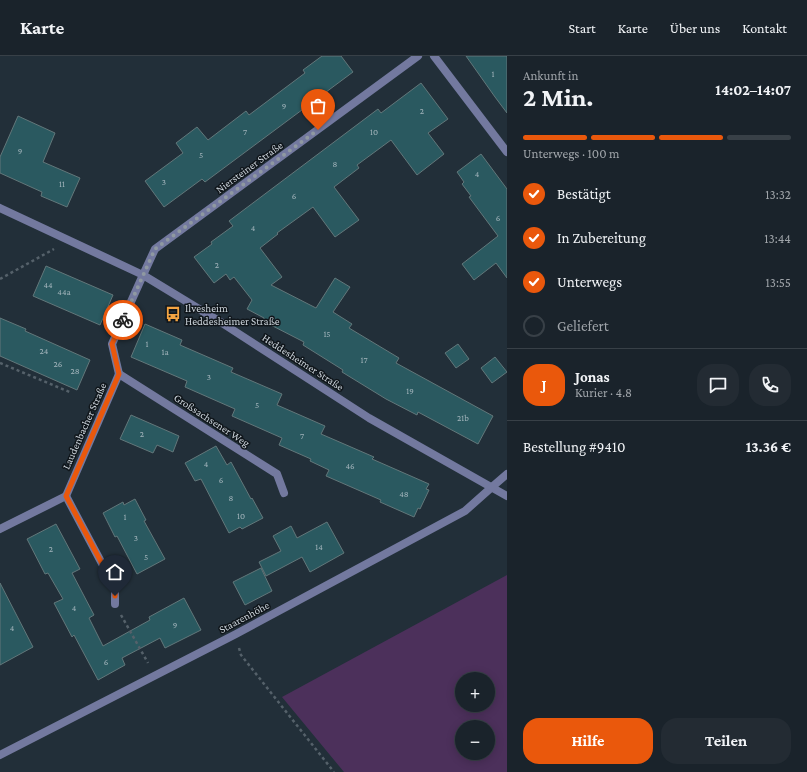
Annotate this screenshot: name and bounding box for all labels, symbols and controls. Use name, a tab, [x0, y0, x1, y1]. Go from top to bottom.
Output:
text: Karte	[20, 17, 64, 38]
text: Start	[569, 20, 596, 36]
text: Karte	[618, 20, 648, 36]
text: Über uns	[670, 20, 720, 36]
text: Kontakt	[742, 20, 787, 36]
text: Ankunft in	[523, 68, 578, 83]
house number: 1	[492, 69, 495, 79]
text: 14:02–14:07	[715, 82, 791, 98]
text: 2 Min.	[523, 83, 594, 112]
pin	[301, 89, 335, 130]
icon: bag	[307, 95, 329, 117]
house number: 9	[282, 101, 287, 111]
house number: 2	[420, 106, 424, 116]
house number: 7	[243, 127, 247, 137]
house number: 10	[370, 127, 378, 137]
street label: Niersteiner Straße	[213, 139, 285, 195]
house number: 9	[18, 146, 23, 156]
text: Unterwegs · 100 m	[523, 146, 619, 161]
house number: 5	[199, 150, 203, 160]
house number: 8	[333, 159, 338, 169]
house number: 4	[475, 169, 480, 179]
house number: 3	[162, 177, 166, 187]
house number: 11	[59, 179, 65, 189]
icon: check	[523, 183, 545, 205]
text: Bestätigt	[557, 186, 611, 202]
text: 13:32	[765, 187, 791, 202]
house number: 6	[292, 191, 297, 201]
house number: 6	[496, 213, 501, 223]
house number: 4	[251, 223, 256, 233]
icon: check	[523, 227, 545, 249]
text: In Zubereitung	[557, 230, 646, 246]
text: 13:44	[764, 231, 791, 246]
house number: 2	[215, 260, 219, 270]
icon: check	[523, 271, 545, 293]
text: Unterwegs	[557, 274, 622, 290]
text: 13:55	[765, 275, 791, 290]
house number: 44	[43, 280, 53, 290]
house number: 44a	[57, 287, 71, 297]
courier	[103, 300, 143, 340]
place label: Ilvesheim Heddesheimer Straße	[185, 302, 280, 327]
bus stop icon: Ilvesheim Heddesheimer Straße	[164, 305, 182, 323]
icon: bike	[112, 309, 134, 331]
text: Geliefert	[557, 318, 609, 334]
house number: 15	[323, 329, 331, 339]
street label: Heddesheimer Straße	[260, 331, 346, 393]
house number: 1	[146, 339, 149, 349]
house number: 24	[40, 346, 49, 356]
house number: 1a	[161, 347, 169, 357]
house number: 17	[360, 355, 368, 365]
house number: 26	[54, 359, 63, 369]
button: chat	[697, 364, 739, 406]
button: phone	[749, 364, 791, 406]
house number: 28	[70, 366, 80, 376]
text: Jonas	[575, 369, 610, 385]
house number: 3	[207, 372, 211, 382]
text: J	[541, 377, 547, 393]
street label: Laudenbacher Straße	[60, 381, 109, 471]
text: Kurier · 4.8	[575, 385, 632, 400]
house number: 19	[406, 386, 414, 396]
street label: Großsachsener Weg	[171, 391, 253, 450]
house number: 5	[255, 400, 259, 410]
house number: 21b	[457, 413, 469, 423]
house number: 2	[140, 429, 144, 439]
house number: 7	[300, 431, 304, 441]
text: Bestellung #9410	[523, 439, 625, 455]
text: 13.36 €	[746, 439, 791, 455]
house number: 4	[204, 459, 209, 469]
house number: 46	[345, 461, 355, 471]
house number: 6	[219, 475, 224, 485]
house number: 48	[399, 489, 409, 499]
house number: 8	[229, 493, 234, 503]
house number: 10	[237, 511, 245, 521]
house number: 1	[124, 512, 127, 522]
house number: 3	[134, 533, 138, 543]
house number: 14	[315, 542, 323, 552]
house number: 2	[49, 544, 53, 554]
house number: 5	[144, 552, 148, 562]
pin	[98, 555, 132, 596]
icon: home	[104, 561, 126, 583]
street label: Staarenhöhe	[217, 599, 271, 635]
house number: 4	[72, 603, 77, 613]
house number: 9	[173, 620, 178, 630]
house number: 4	[10, 623, 15, 633]
house number: 6	[104, 657, 109, 667]
map controls	[455, 672, 495, 760]
button: +	[455, 672, 495, 712]
button: Hilfe	[523, 718, 653, 764]
button: Teilen	[661, 718, 791, 764]
button: −	[455, 720, 495, 760]

